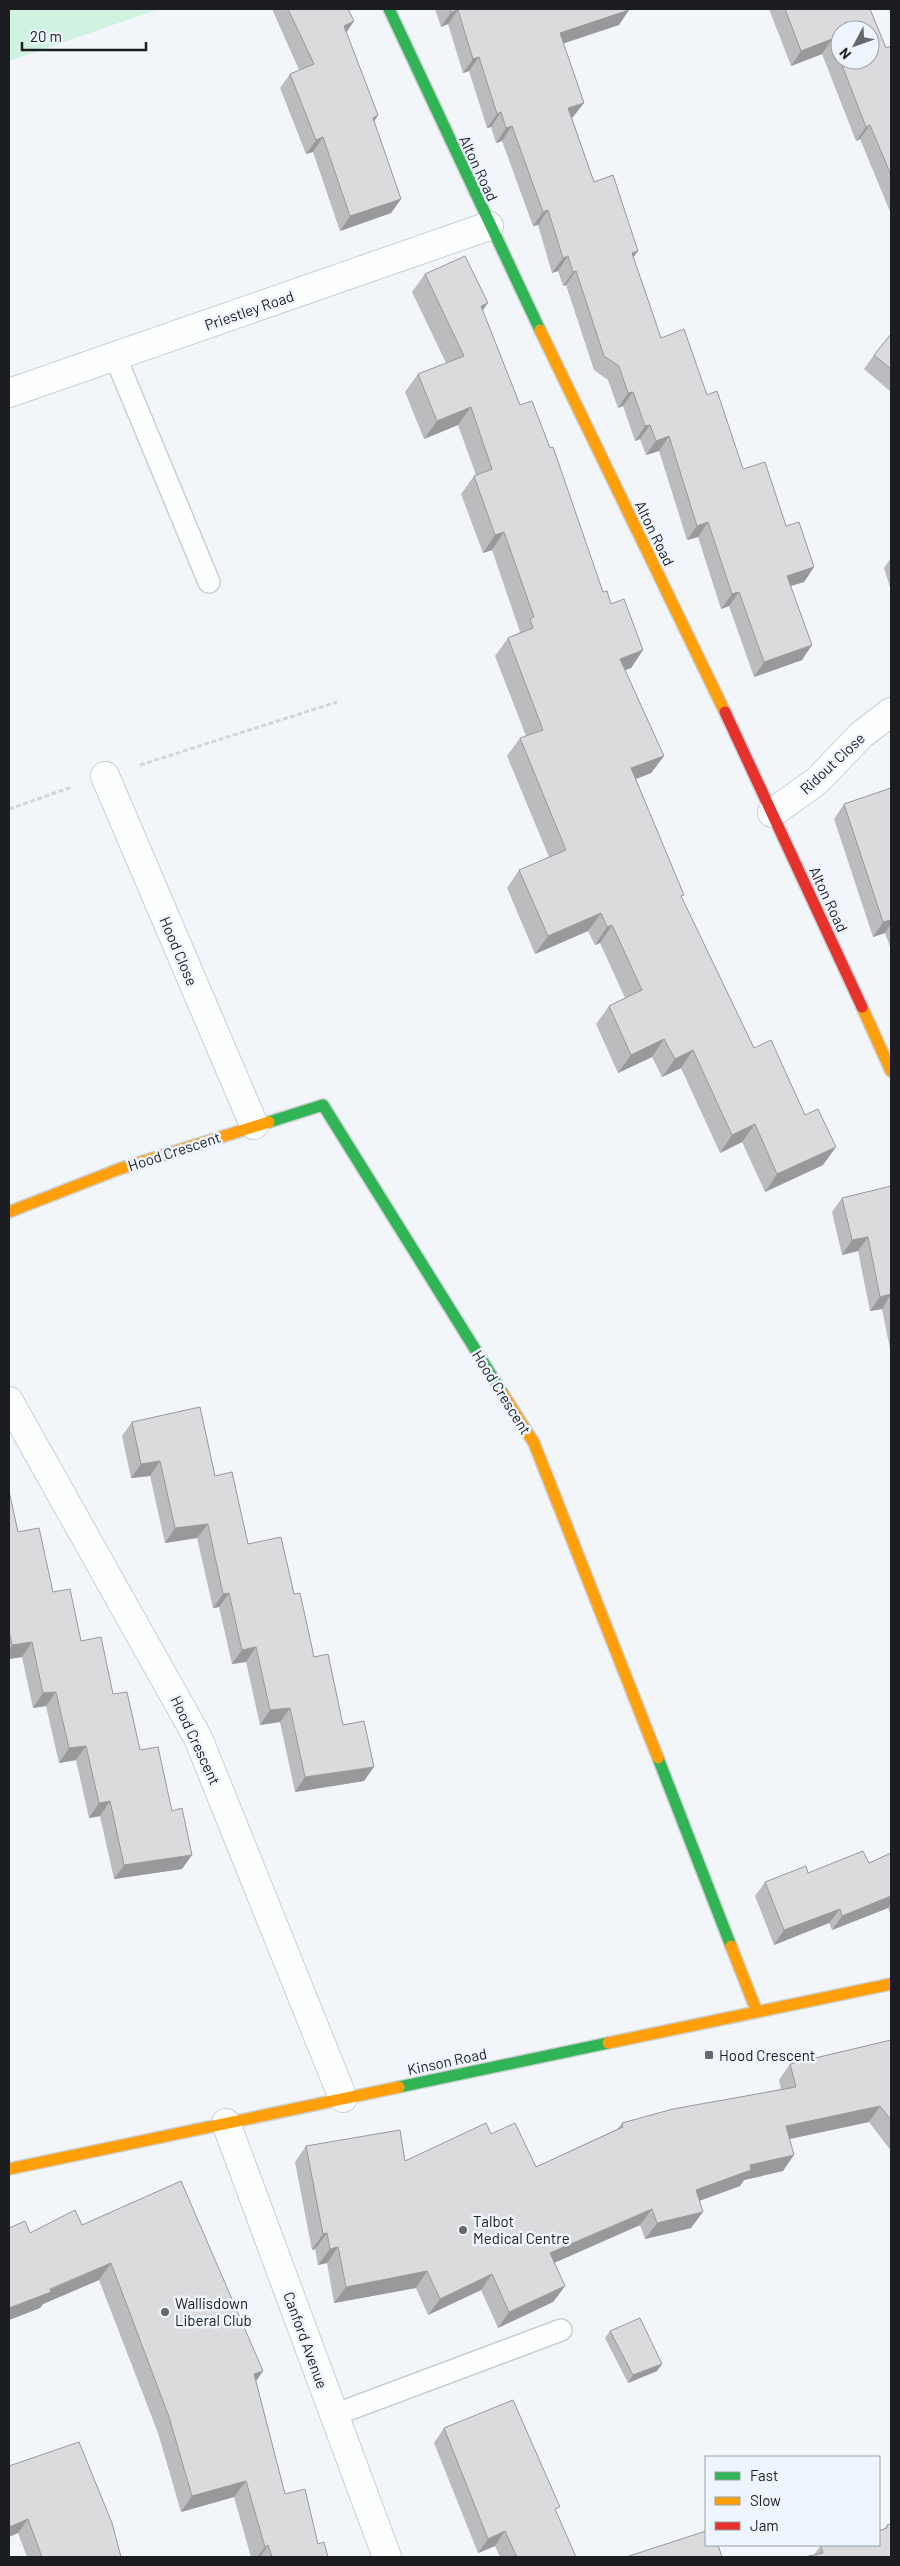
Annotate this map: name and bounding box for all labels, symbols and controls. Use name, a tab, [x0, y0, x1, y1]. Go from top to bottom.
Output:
scale bar	[22, 20, 146, 52]
north arrow	[830, 20, 880, 70]
text: 20 m	[30, 27, 62, 45]
text: N	[835, 45, 854, 63]
street label: Alton Road	[456, 132, 502, 204]
street label: Priestley Road	[202, 286, 296, 334]
street label: Alton Road	[632, 497, 678, 569]
street label: Ridout Close	[796, 729, 868, 797]
street label: Alton Road	[806, 863, 852, 935]
street label: Hood Close	[156, 914, 202, 988]
street label: Hood Crescent	[125, 1128, 223, 1174]
street label: Hood Crescent	[469, 1346, 535, 1438]
street label: Hood Crescent	[168, 1693, 224, 1787]
street label: Kinson Road	[406, 2044, 488, 2078]
place label: Hood Crescent	[719, 2046, 815, 2064]
marker: Hood Crescent	[703, 2049, 715, 2061]
place label: Talbot Medical Centre	[473, 2212, 570, 2247]
marker: Talbot Medical Centre	[457, 2224, 469, 2236]
street label: Canford Avenue	[280, 2289, 332, 2391]
place label: Wallisdown Liberal Club	[175, 2294, 252, 2329]
marker: Wallisdown Liberal Club	[159, 2306, 171, 2318]
legend	[705, 2456, 880, 2546]
text: Fast	[750, 2466, 778, 2484]
text: Slow	[750, 2491, 781, 2509]
text: Jam	[750, 2516, 779, 2534]

